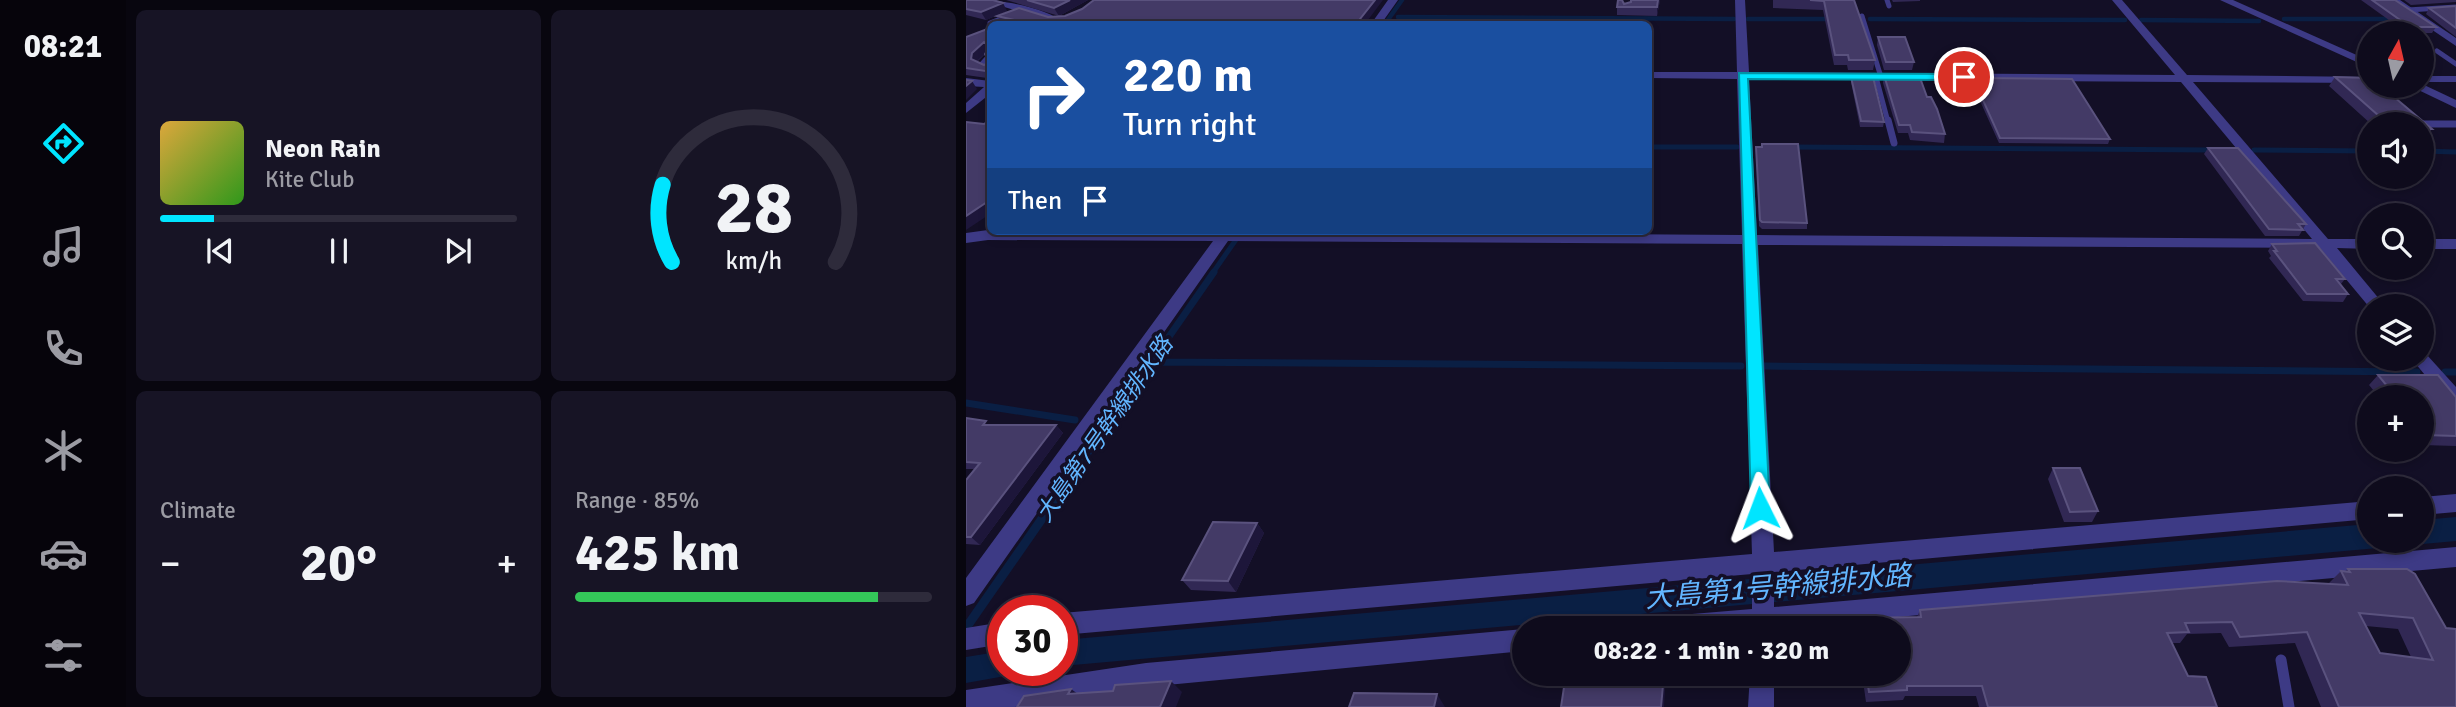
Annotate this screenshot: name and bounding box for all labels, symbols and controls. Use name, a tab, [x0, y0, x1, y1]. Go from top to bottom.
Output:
north arrow	[2357, 21, 2434, 98]
map controls	[2357, 21, 2434, 553]
text: 08:21	[24, 27, 102, 66]
text: 220 m	[1123, 45, 1253, 105]
pin	[1934, 47, 1994, 107]
icon: right	[1008, 49, 1099, 140]
icon: arrive	[1945, 58, 1983, 96]
text: Turn right	[1123, 105, 1256, 144]
button: sound	[2357, 112, 2434, 189]
icon: directions	[39, 119, 88, 168]
text: Neon Rain	[265, 133, 381, 165]
text: 28	[714, 164, 793, 253]
text: Kite Club	[265, 165, 354, 194]
icon: arrive	[1076, 182, 1114, 220]
text: Then	[1008, 185, 1062, 217]
button: search	[2357, 203, 2434, 280]
icon: music	[39, 222, 88, 271]
icon: previous	[201, 232, 239, 270]
icon: pause	[320, 232, 358, 270]
icon: next	[439, 232, 477, 270]
text: km/h	[725, 245, 782, 276]
button: layers	[2357, 294, 2434, 371]
icon: phone	[39, 324, 88, 373]
water label: 大島第7号幹線排水路	[1030, 329, 1180, 527]
button: +	[2357, 385, 2434, 462]
icon: climate	[39, 426, 88, 475]
position arrow	[1723, 471, 1797, 545]
button: −	[2357, 476, 2434, 553]
text: Range · 85%	[575, 486, 699, 515]
text: Climate	[160, 496, 236, 525]
text: 425 km	[575, 521, 740, 585]
icon: car	[39, 529, 88, 578]
text: 20°	[300, 531, 377, 595]
text: −	[160, 540, 181, 587]
text: +	[496, 540, 517, 587]
water label: 大島第1号幹線排水路	[1644, 558, 1915, 616]
speed limit sign: 30	[987, 595, 1078, 686]
icon: filters	[39, 631, 88, 680]
text: 08:22 · 1 min · 320 m	[1594, 635, 1829, 667]

